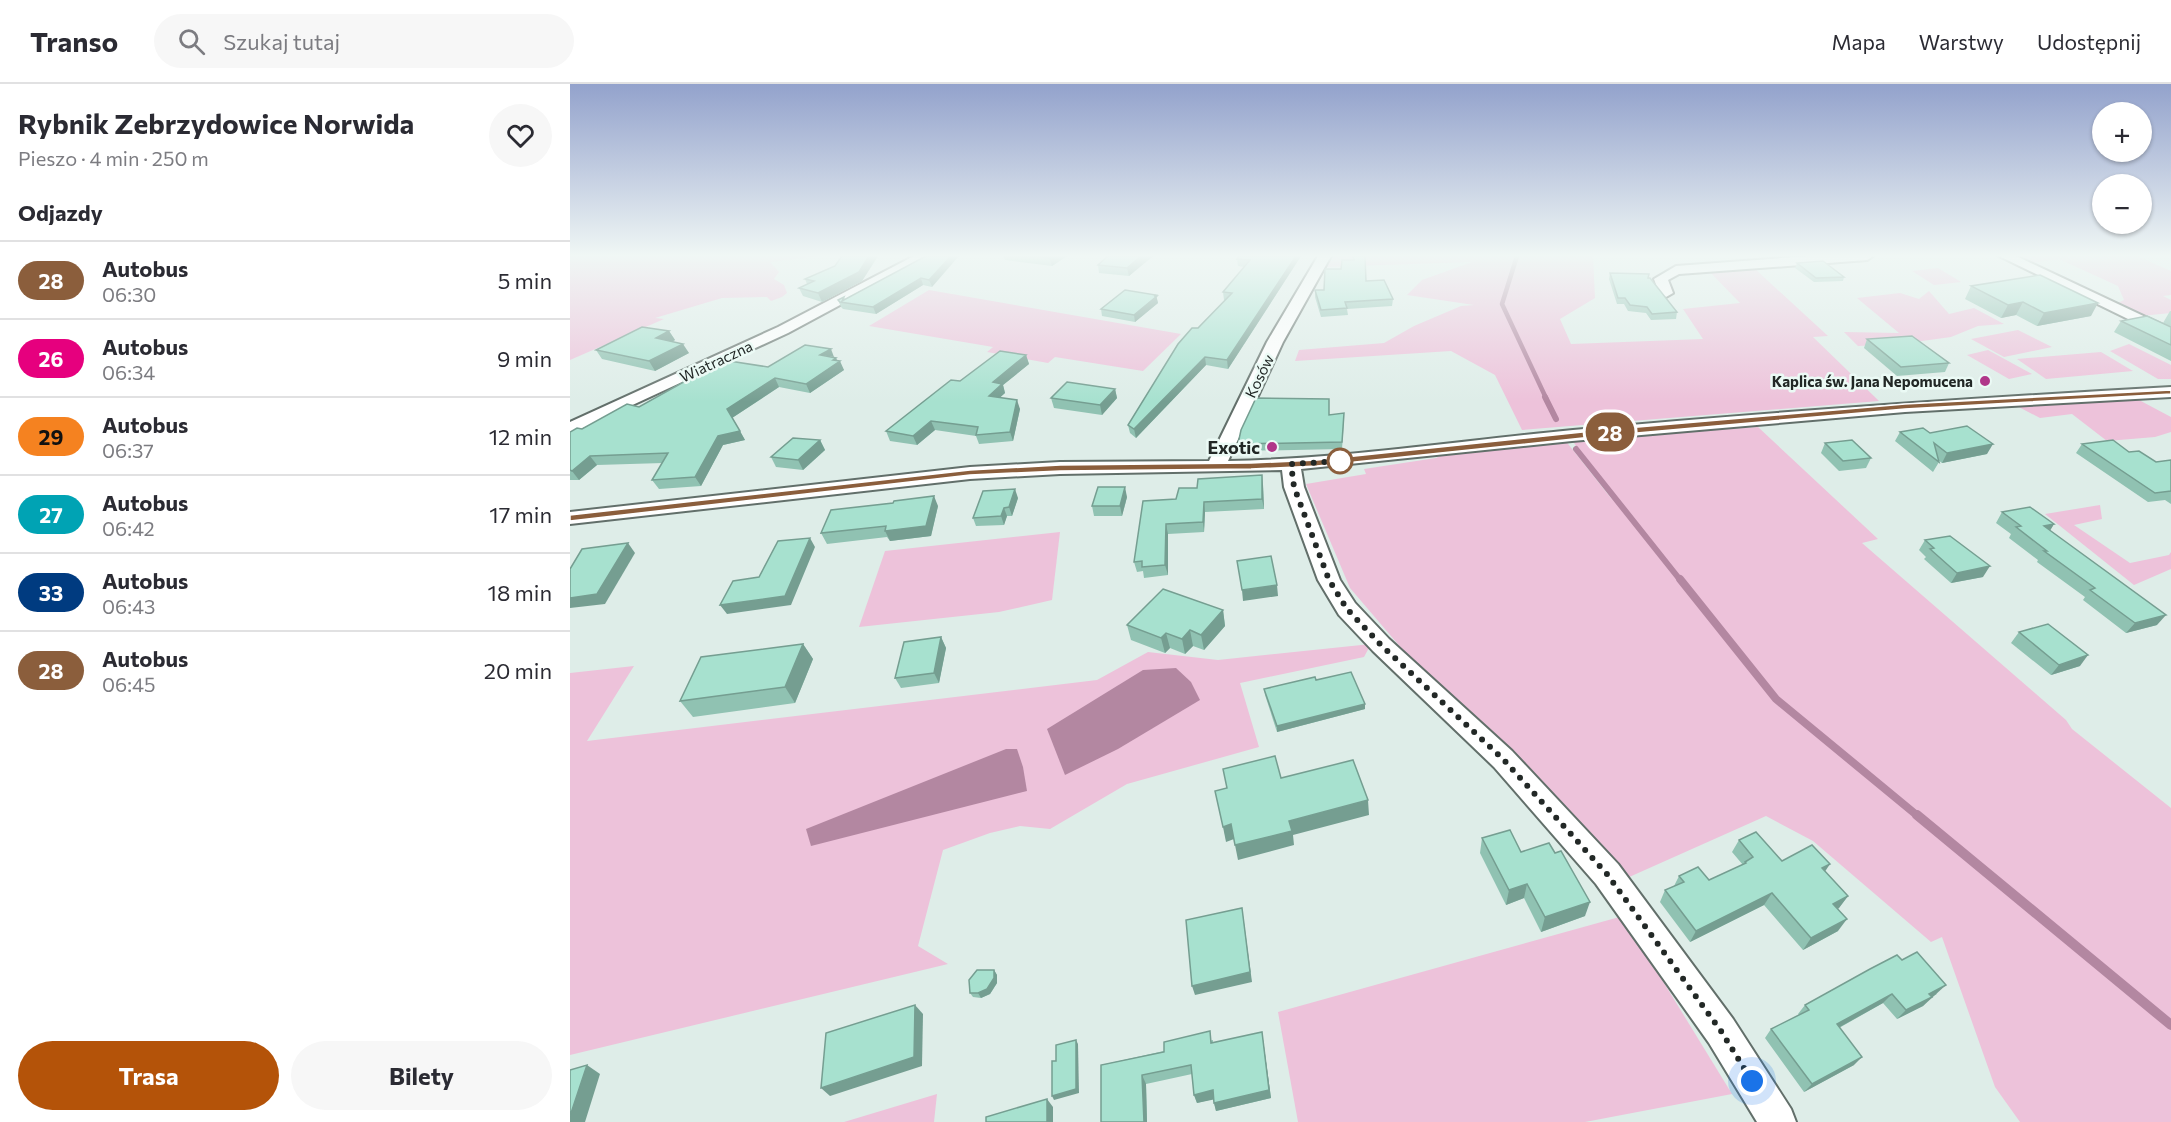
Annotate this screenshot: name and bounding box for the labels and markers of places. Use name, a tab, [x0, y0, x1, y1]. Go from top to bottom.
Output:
place label: Kaplica św. Jana Nepomucena	[1772, 372, 1973, 390]
marker: Kaplica św. Jana Nepomucena	[1978, 374, 1992, 388]
place label: Exotic	[1207, 436, 1260, 458]
marker: Exotic	[1265, 440, 1279, 454]
unlabelled marker	[1327, 448, 1353, 474]

